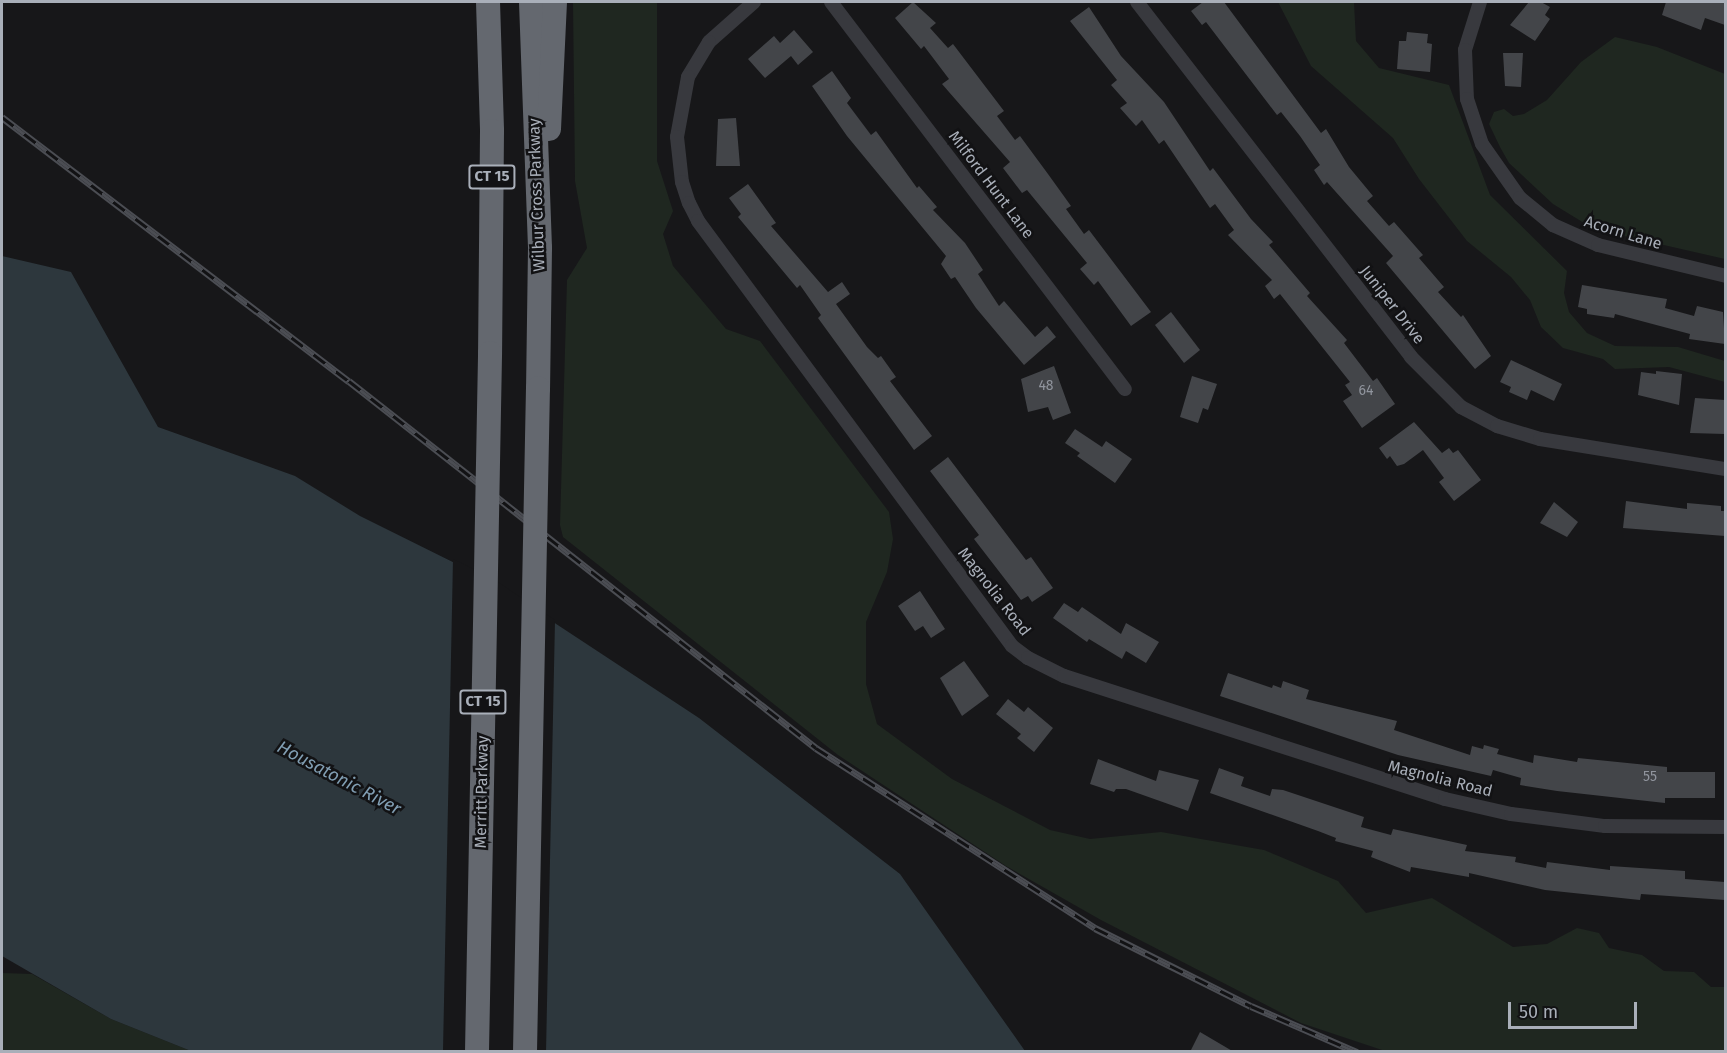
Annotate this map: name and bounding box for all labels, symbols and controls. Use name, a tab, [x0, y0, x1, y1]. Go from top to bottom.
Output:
street label: Wilbur Cross Parkway	[525, 118, 549, 272]
street label: Milford Hunt Lane	[944, 127, 1038, 243]
road number: CT 15	[468, 165, 516, 189]
street label: Acorn Lane	[1582, 212, 1664, 254]
street label: Juniper Drive	[1355, 262, 1429, 348]
house number: 48	[1038, 378, 1054, 394]
house number: 64	[1359, 383, 1373, 399]
street label: Magnolia Road	[953, 544, 1035, 640]
road number: CT 15	[459, 690, 507, 714]
street label: Merritt Parkway	[471, 735, 493, 849]
water label: Housatonic River	[273, 736, 405, 820]
street label: Magnolia Road	[1386, 757, 1494, 801]
house number: 55	[1643, 769, 1657, 785]
scale bar	[1511, 990, 1640, 1028]
text: 50 m	[1519, 1001, 1558, 1023]

